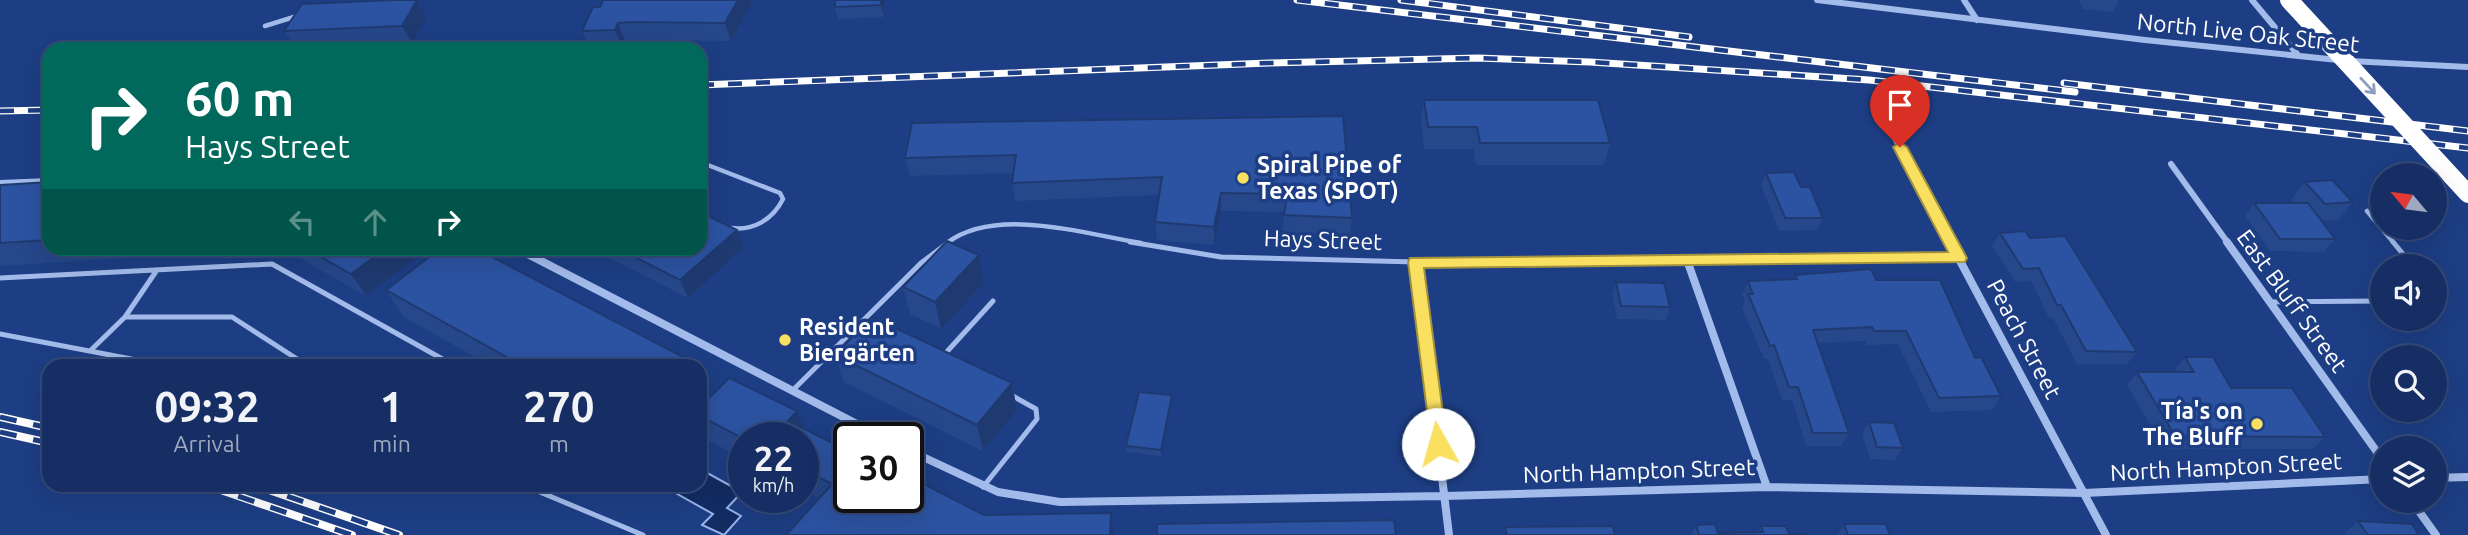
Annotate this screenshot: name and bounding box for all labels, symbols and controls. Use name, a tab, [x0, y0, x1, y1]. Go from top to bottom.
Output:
street label: North Live Oak Street	[2136, 8, 2360, 57]
icon: right	[70, 70, 161, 161]
text: 60 m	[185, 70, 294, 125]
pin	[1870, 75, 1930, 147]
one-way arrow	[2360, 77, 2377, 94]
icon: arrive	[1881, 86, 1919, 124]
text: Hays Street	[185, 128, 350, 164]
place label: Spiral Pipe of Texas (SPOT)	[1257, 152, 1402, 204]
north arrow	[2370, 163, 2446, 240]
map controls	[2370, 163, 2447, 513]
marker: Spiral Pipe of Texas (SPOT)	[1235, 170, 1251, 186]
icon: left	[283, 203, 321, 241]
icon: ahead	[356, 203, 394, 241]
icon: right	[429, 203, 467, 241]
street label: Hays Street	[1263, 225, 1383, 254]
street label: East Bluff Street	[2232, 225, 2352, 377]
button: sound	[2370, 254, 2447, 331]
street label: Peach Street	[1983, 275, 2066, 403]
place label: Resident Biergärten	[799, 314, 915, 365]
marker: Resident Biergärten	[777, 332, 793, 348]
button: search	[2370, 345, 2447, 422]
text: 09:32	[155, 383, 260, 430]
text: 1	[380, 383, 403, 430]
text: 270	[523, 383, 594, 430]
place label: Tía's on The Bluff	[2142, 398, 2244, 449]
position arrow	[1401, 407, 1475, 481]
marker: Tía's on The Bluff	[2249, 416, 2265, 432]
speed limit sign: 30	[833, 422, 924, 513]
text: Arrival	[174, 431, 241, 456]
text: min	[372, 431, 411, 456]
text: m	[549, 431, 569, 456]
button: layers	[2370, 436, 2447, 513]
text: 22	[754, 438, 793, 478]
street label: North Hampton Street	[2109, 448, 2343, 485]
street label: North Hampton Street	[1522, 454, 1755, 487]
text: km/h	[753, 475, 794, 495]

